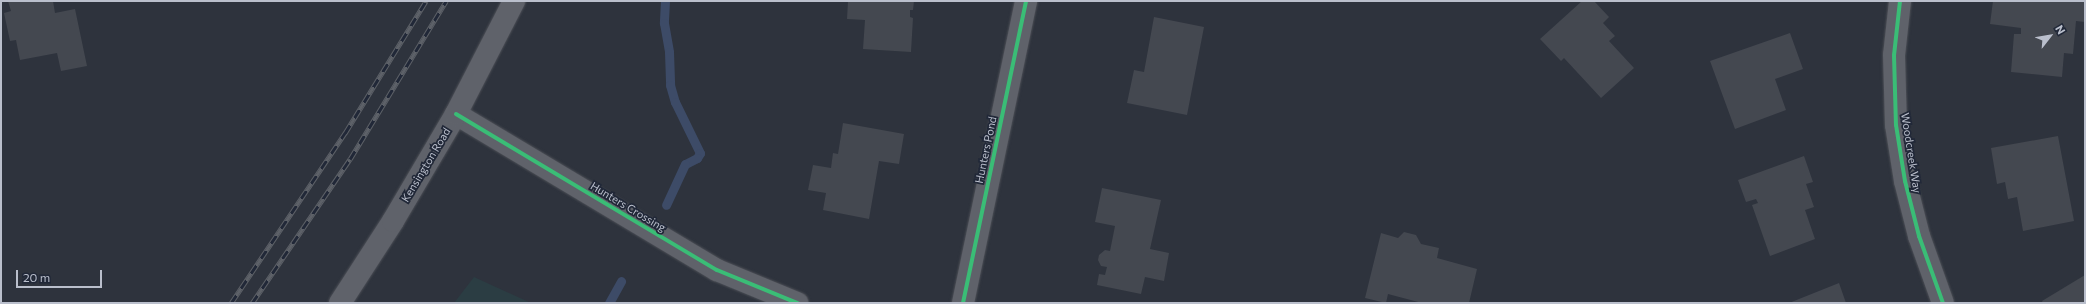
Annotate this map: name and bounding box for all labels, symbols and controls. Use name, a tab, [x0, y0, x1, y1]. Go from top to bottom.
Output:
north arrow	[2030, 16, 2070, 56]
text: N	[2053, 23, 2068, 36]
street label: Woodcreek Way	[1898, 112, 1924, 194]
street label: Hunters Pond	[972, 115, 1000, 185]
street label: Kensington Road	[399, 125, 453, 205]
street label: Hunters Crossing	[588, 179, 668, 235]
scale bar	[18, 262, 104, 288]
text: 20 m	[23, 270, 50, 284]

